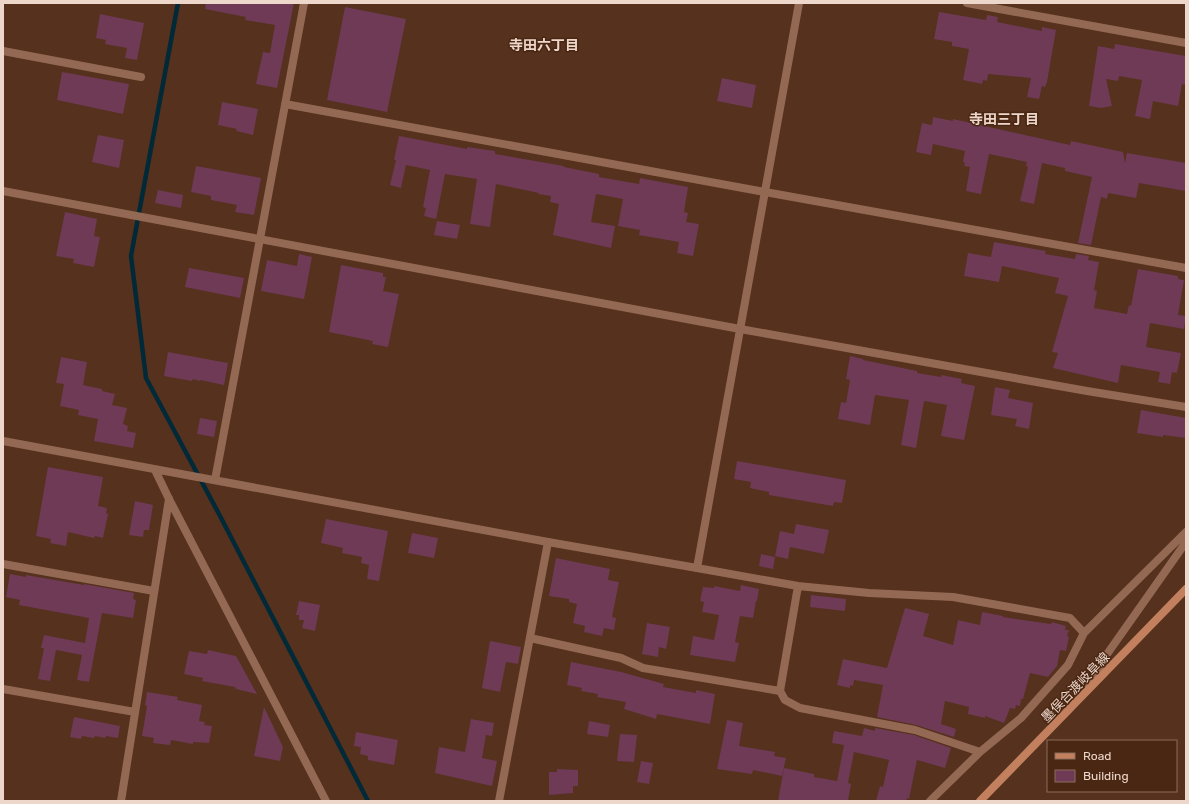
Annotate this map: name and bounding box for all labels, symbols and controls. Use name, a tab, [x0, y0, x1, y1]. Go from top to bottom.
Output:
district label: 寺田六丁目	[509, 37, 579, 54]
district label: 寺田三丁目	[969, 111, 1039, 128]
street label: 墨俣合渡岐阜線	[1038, 649, 1112, 725]
legend	[1047, 740, 1177, 792]
text: Road	[1083, 749, 1111, 763]
text: Building	[1083, 769, 1129, 783]

